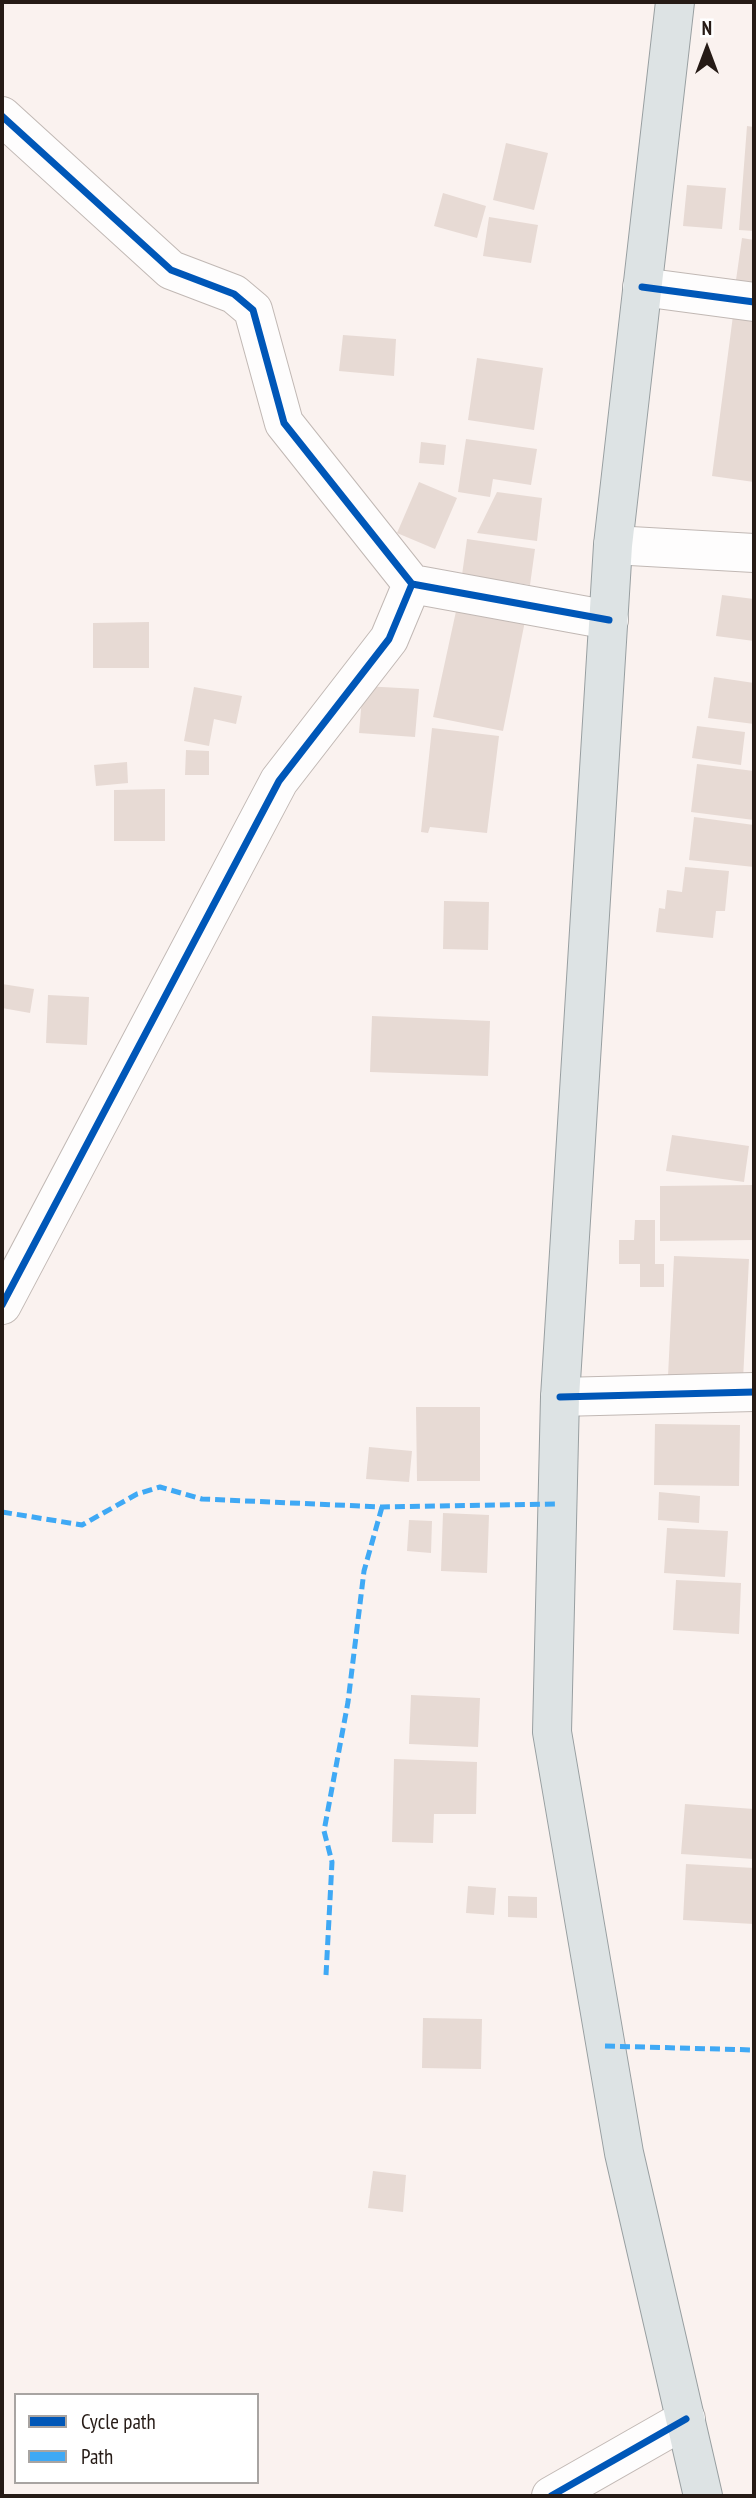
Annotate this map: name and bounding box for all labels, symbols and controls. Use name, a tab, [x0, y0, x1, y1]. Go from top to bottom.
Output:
north arrow	[672, 14, 742, 84]
text: N	[702, 16, 712, 40]
legend	[14, 2393, 259, 2484]
text: Cycle path	[81, 2408, 156, 2435]
text: Path	[81, 2443, 113, 2470]

